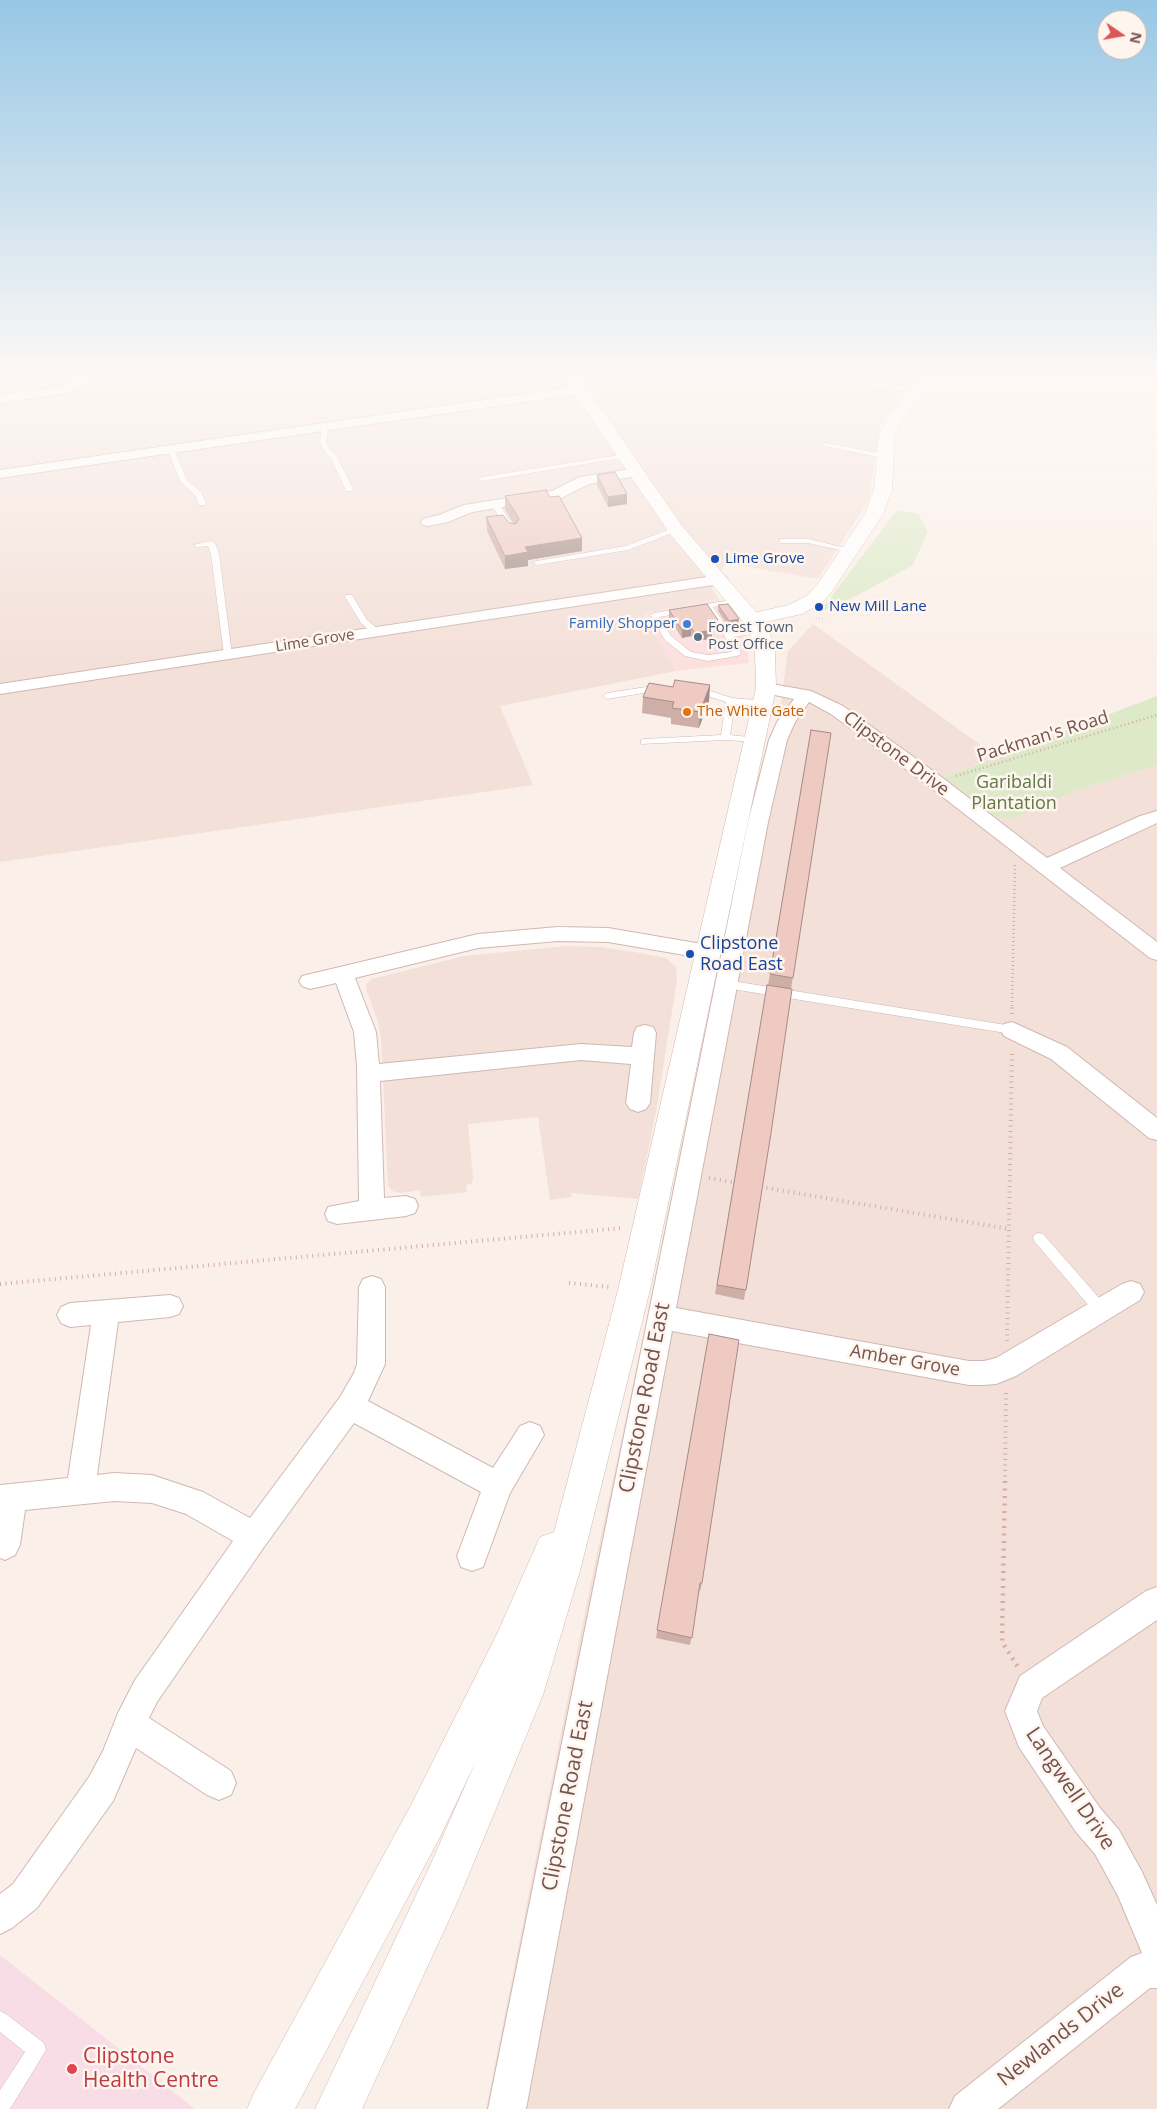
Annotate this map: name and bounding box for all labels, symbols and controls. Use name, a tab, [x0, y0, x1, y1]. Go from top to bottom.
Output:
north arrow	[1097, 10, 1147, 60]
text: N	[1126, 30, 1147, 46]
place label: Lime Grove	[725, 550, 805, 568]
marker: Lime Grove	[709, 553, 721, 565]
place label: New Mill Lane	[829, 598, 927, 616]
marker: New Mill Lane	[813, 601, 825, 613]
place label: Family Shopper	[569, 615, 677, 633]
marker: Family Shopper	[681, 618, 693, 630]
place label: Forest Town Post Office	[708, 619, 794, 654]
street label: Lime Grove	[274, 626, 356, 656]
marker: Forest Town Post Office	[692, 631, 704, 643]
place label: The White Gate	[697, 703, 804, 721]
marker: The White Gate	[681, 706, 693, 718]
street label: Clipstone Drive	[839, 707, 953, 801]
street label: Packman's Road	[974, 707, 1112, 767]
park label: Garibaldi Plantation	[971, 772, 1057, 814]
place label: Clipstone Road East	[700, 933, 783, 976]
marker: Clipstone Road East	[684, 948, 696, 960]
street label: Clipstone Road East	[614, 1301, 676, 1495]
street label: Amber Grove	[848, 1341, 962, 1381]
street label: Clipstone Road East	[537, 1699, 599, 1893]
street label: Langwell Drive	[1020, 1723, 1120, 1855]
street label: Newlands Drive	[993, 1978, 1129, 2092]
place label: Clipstone Health Centre	[83, 2044, 219, 2094]
marker: Clipstone Health Centre	[65, 2062, 79, 2076]

